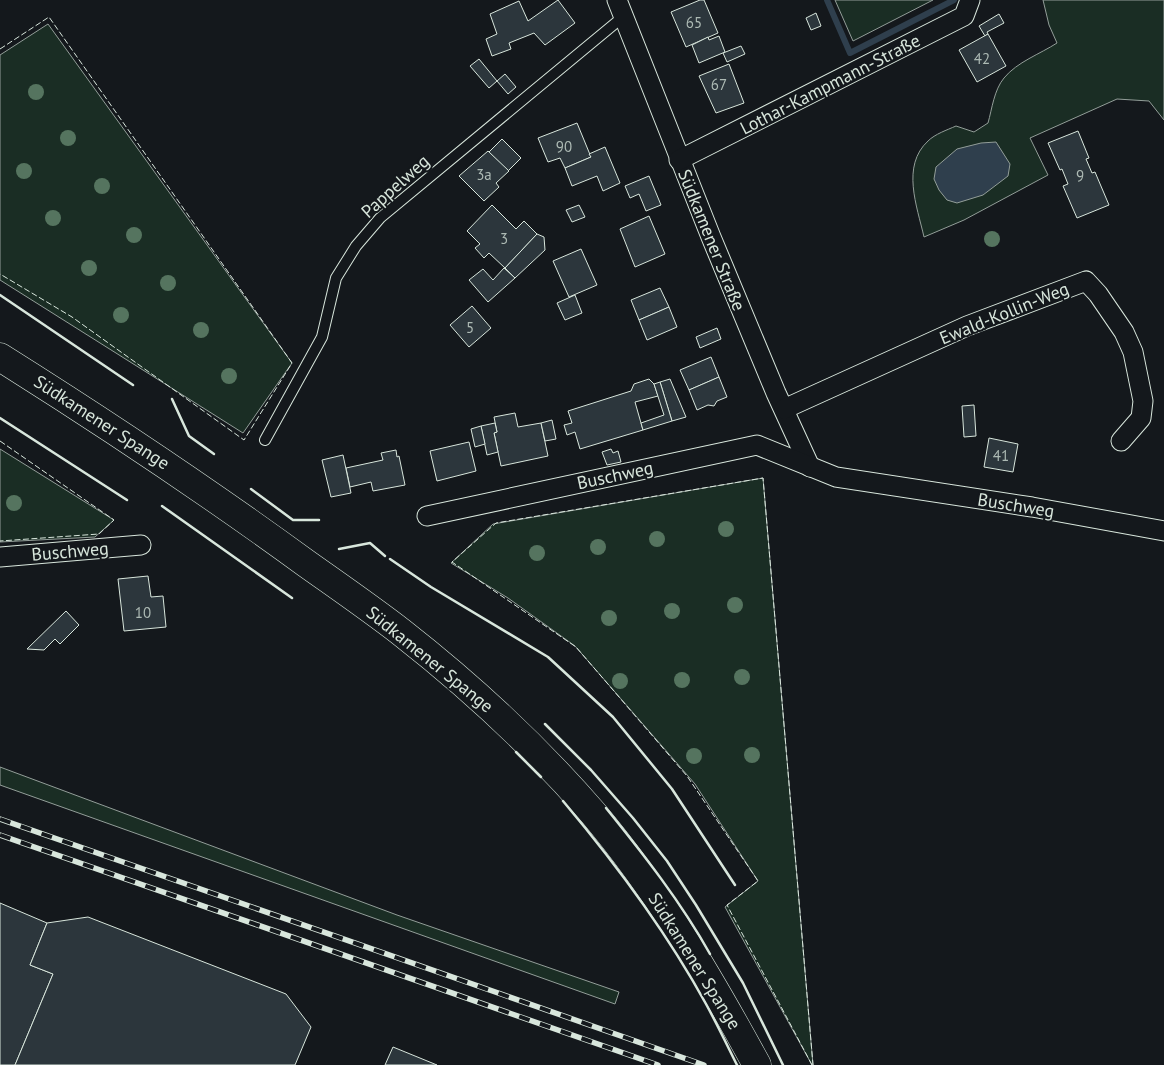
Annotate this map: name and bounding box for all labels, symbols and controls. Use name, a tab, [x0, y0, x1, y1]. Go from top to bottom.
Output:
house number: 65	[686, 13, 702, 32]
street label: Lothar-Kampmann-Straße	[736, 28, 924, 140]
house number: 42	[974, 49, 990, 68]
house number: 67	[711, 75, 727, 94]
house number: 90	[556, 137, 572, 156]
street label: Pappelweg	[356, 149, 434, 223]
house number: 3a	[476, 165, 492, 184]
street label: Südkamener Straße	[673, 166, 751, 314]
house number: 9	[1076, 166, 1084, 185]
house number: 3	[500, 229, 508, 248]
street label: Ewald-Kollin-Weg	[936, 277, 1072, 349]
house number: 5	[466, 318, 474, 337]
street label: Südkamener Spange	[30, 370, 174, 474]
house number: 41	[993, 446, 1009, 465]
street label: Buschweg	[575, 456, 655, 494]
street label: Buschweg	[976, 488, 1056, 522]
street label: Buschweg	[30, 536, 110, 566]
street label: Südkamener Spange	[362, 601, 498, 717]
house number: 10	[135, 603, 151, 622]
street label: Südkamener Spange	[644, 888, 746, 1034]

